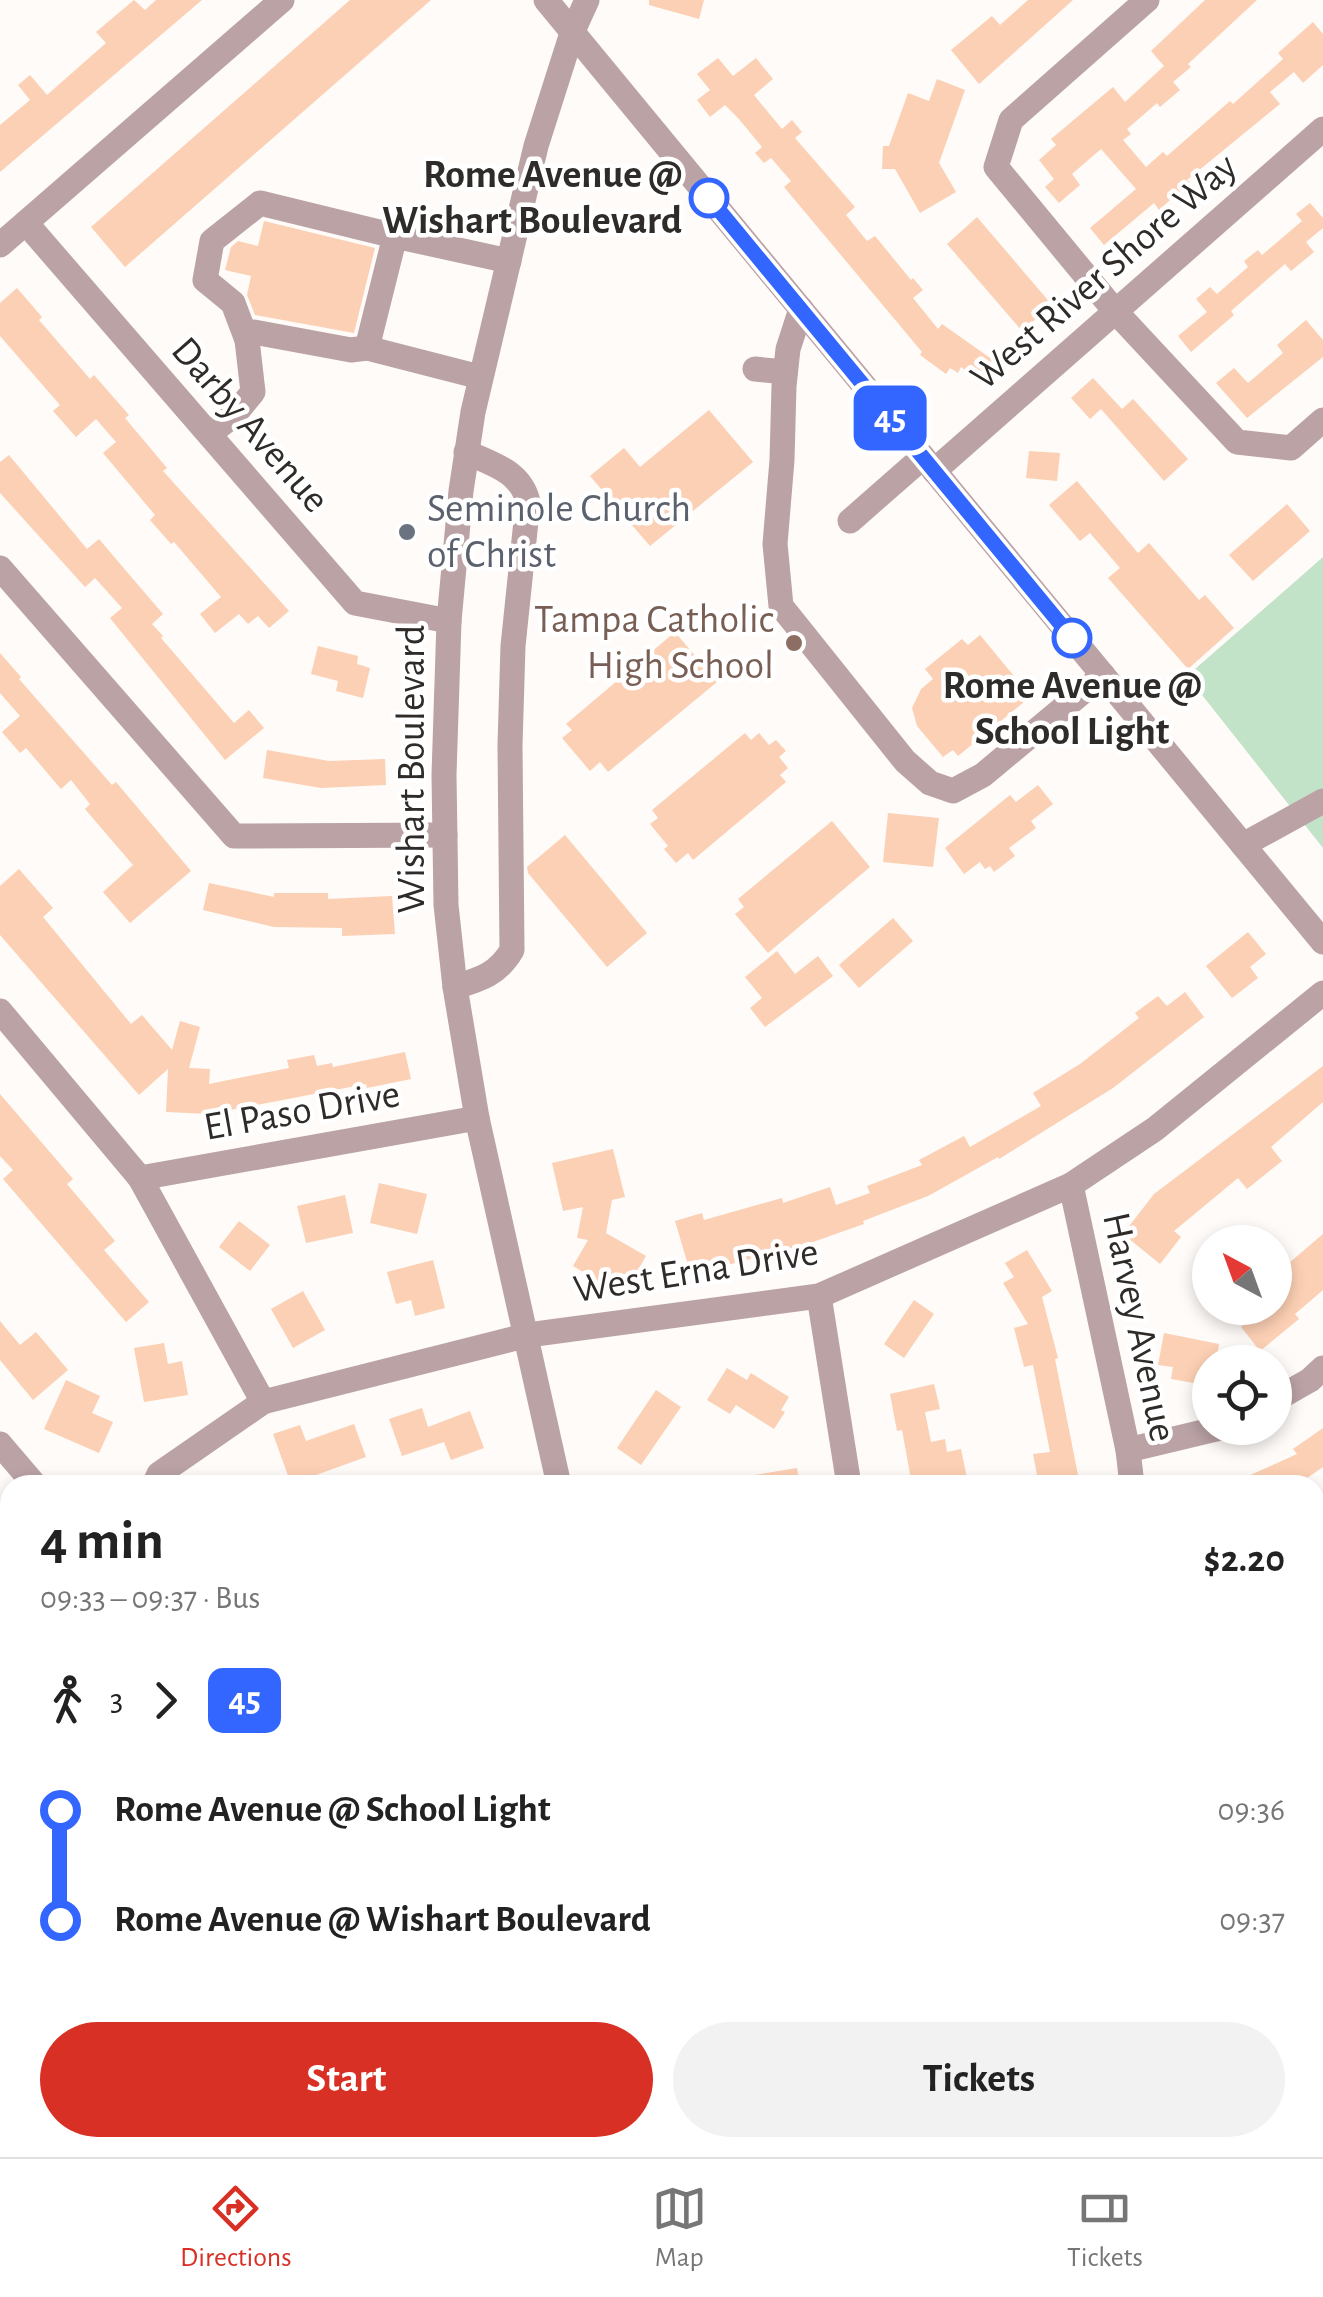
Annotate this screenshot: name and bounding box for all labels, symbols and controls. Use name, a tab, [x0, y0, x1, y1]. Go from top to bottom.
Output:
street label: West River Shore Way	[963, 146, 1245, 398]
place label: Rome Avenue @ Wishart Boulevard	[382, 155, 682, 241]
marker: Rome Avenue @ Wishart Boulevard	[690, 179, 728, 217]
street label: Darby Avenue	[164, 330, 336, 520]
line badge: 45	[845, 386, 935, 450]
text: 45	[874, 401, 906, 436]
place label: Seminole Church of Christ	[427, 489, 691, 575]
marker: Seminole Church of Christ	[396, 521, 418, 543]
place label: Tampa Catholic High School	[534, 600, 774, 686]
marker: Rome Avenue @ School Light	[1053, 619, 1091, 657]
street label: Wishart Boulevard	[392, 625, 432, 913]
marker: Tampa Catholic High School	[783, 632, 805, 654]
place label: Rome Avenue @ School Light	[943, 666, 1201, 752]
street label: El Paso Drive	[201, 1074, 403, 1148]
street label: Harvey Avenue	[1095, 1209, 1183, 1445]
north arrow	[1192, 1225, 1292, 1325]
map controls	[1192, 1225, 1292, 1445]
street label: West Erna Drive	[571, 1232, 821, 1310]
button: locate	[1192, 1345, 1292, 1445]
text: 4 min	[40, 1514, 164, 1569]
text: $2.20	[1204, 1541, 1285, 1579]
text: 09:33 – 09:37 · Bus	[40, 1582, 260, 1614]
icon: walk	[40, 1673, 95, 1728]
icon: forward	[138, 1673, 193, 1728]
text: 45	[228, 1683, 261, 1718]
text: 3	[110, 1684, 123, 1716]
text: Rome Avenue @ School Light	[114, 1791, 551, 1829]
text: 09:36	[1218, 1794, 1285, 1826]
text: Rome Avenue @ Wishart Boulevard	[114, 1901, 651, 1939]
text: 09:37	[1219, 1904, 1285, 1936]
button: Start	[40, 2022, 653, 2137]
button: Tickets	[673, 2022, 1285, 2137]
tab: Directions	[180, 2181, 292, 2275]
tab: Map	[652, 2181, 707, 2275]
tab: Tickets	[1067, 2181, 1143, 2275]

